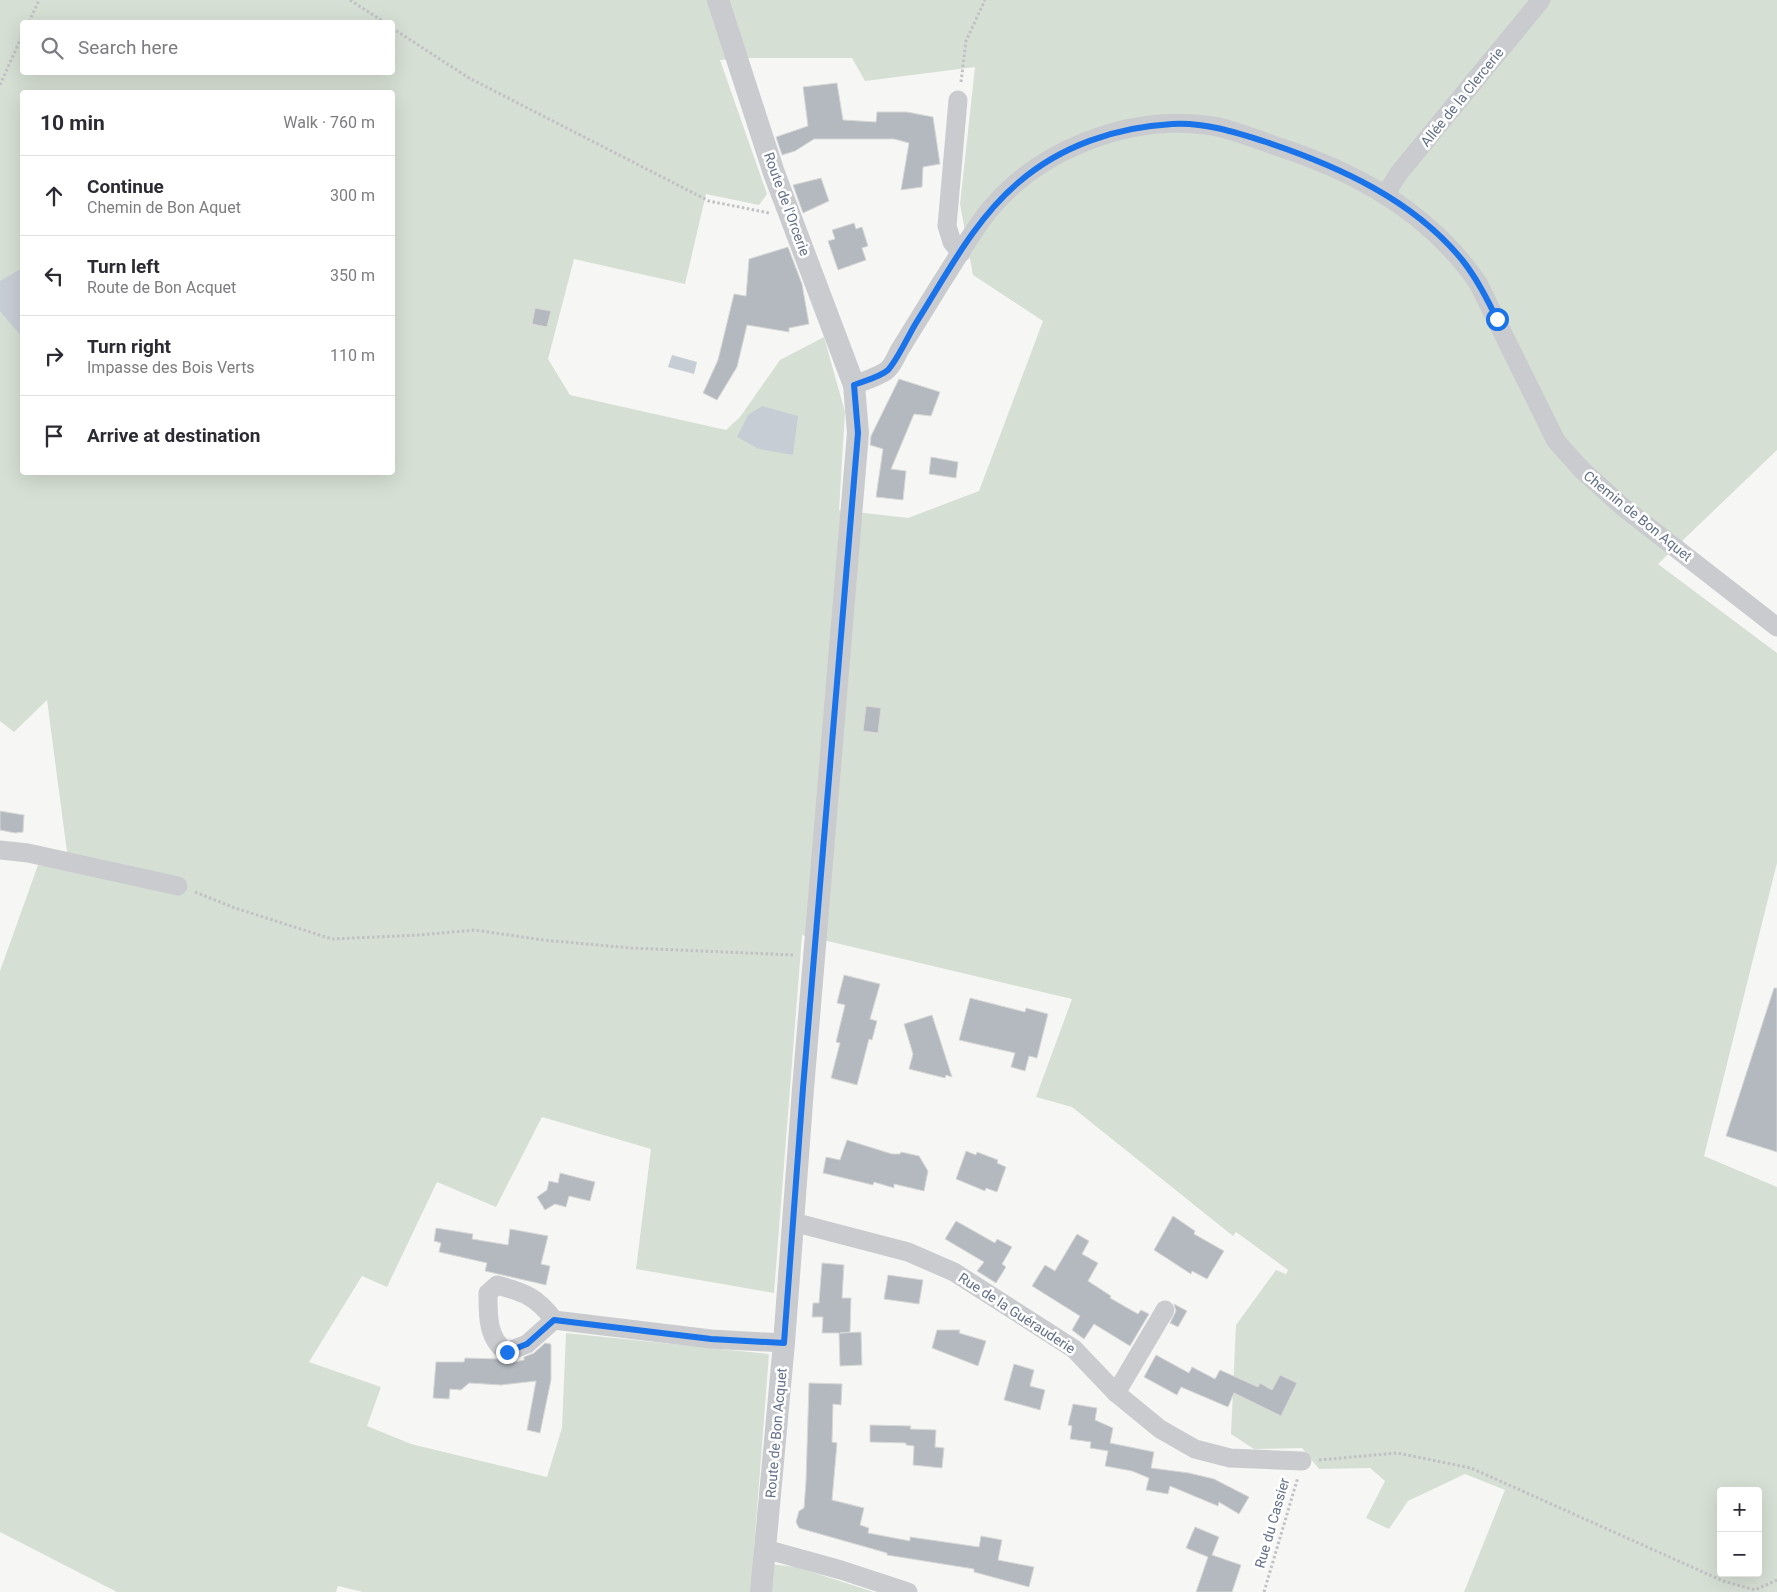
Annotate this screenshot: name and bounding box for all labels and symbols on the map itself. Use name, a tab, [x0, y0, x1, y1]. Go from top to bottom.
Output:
street label: Allée de la Clercerie	[1417, 44, 1507, 150]
street label: Route de l'Orcerie	[761, 150, 813, 258]
route start	[1486, 308, 1509, 331]
street label: Chemin de Bon Aquet	[1581, 467, 1696, 565]
street label: Rue de la Guérauderie	[956, 1269, 1078, 1357]
route end	[496, 1341, 519, 1364]
street label: Route de Bon Acquet	[762, 1367, 790, 1499]
street label: Rue du Cassier	[1251, 1476, 1293, 1570]

